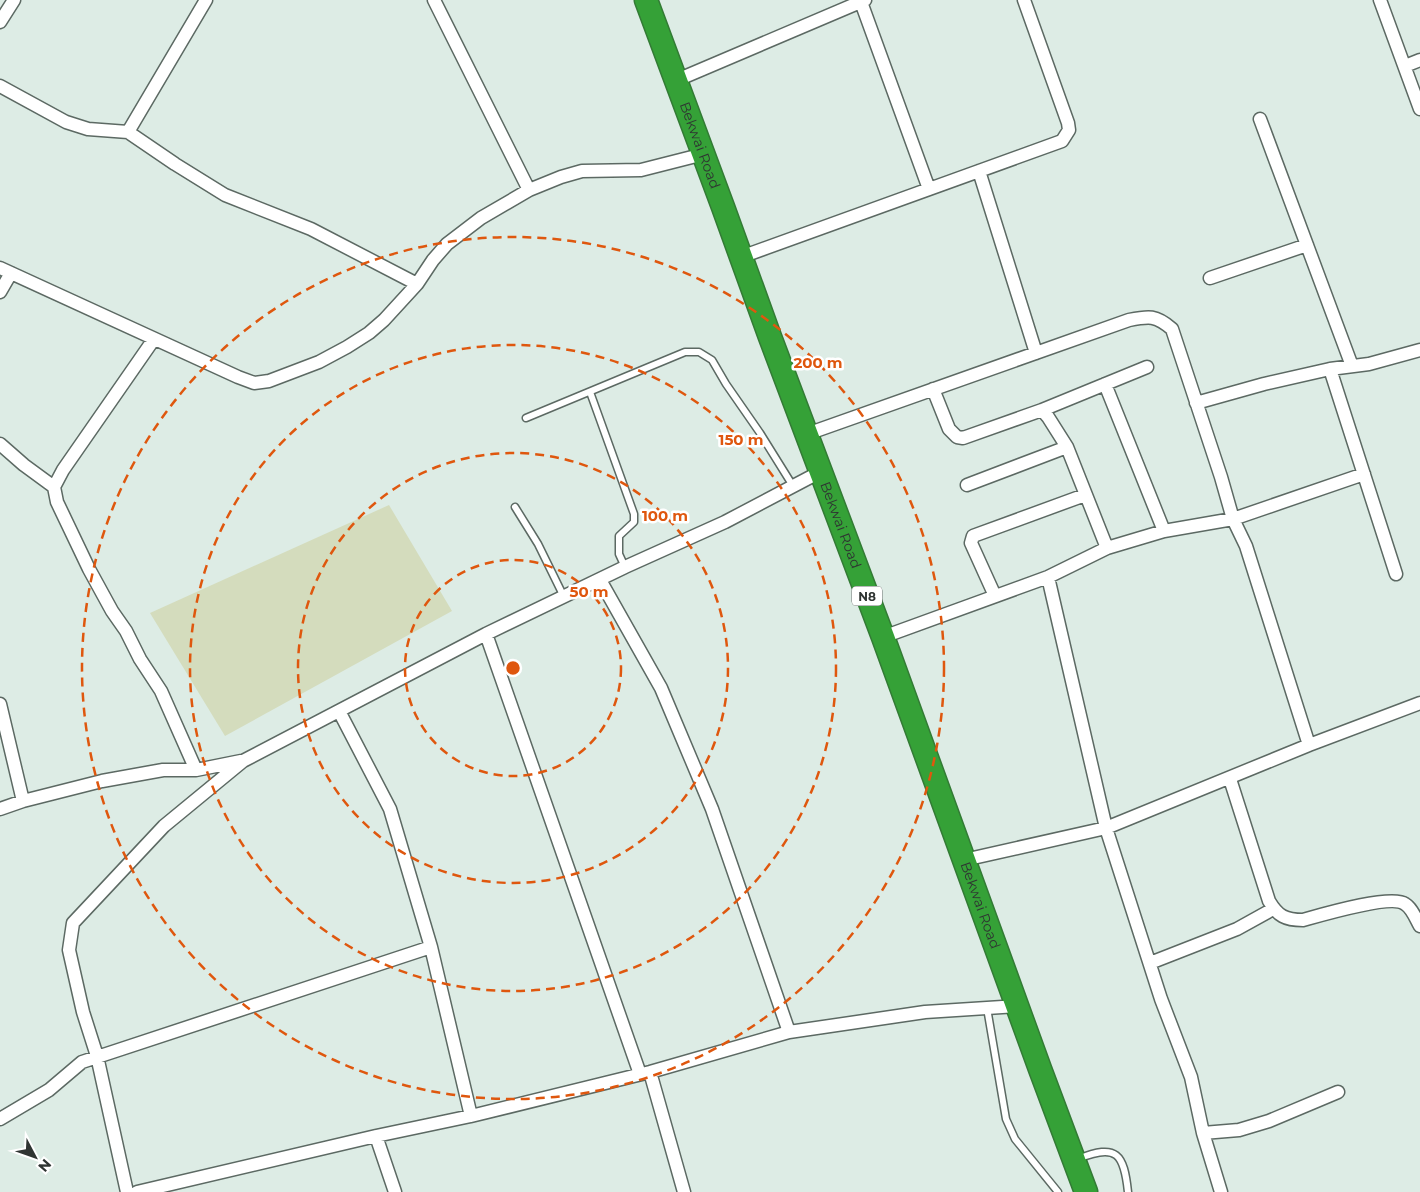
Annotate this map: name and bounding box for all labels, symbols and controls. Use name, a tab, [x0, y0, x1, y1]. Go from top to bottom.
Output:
street label: Bekwai Road	[676, 99, 724, 191]
text: 200 m	[793, 353, 843, 372]
text: 150 m	[719, 430, 763, 449]
street label: Bekwai Road	[816, 479, 865, 571]
text: 100 m	[642, 506, 688, 525]
text: 50 m	[569, 582, 609, 601]
road number: N8	[852, 586, 882, 606]
centre of rings	[504, 659, 522, 677]
street label: Bekwai Road	[956, 859, 1005, 951]
north arrow	[10, 1132, 60, 1182]
text: N	[34, 1155, 55, 1176]

